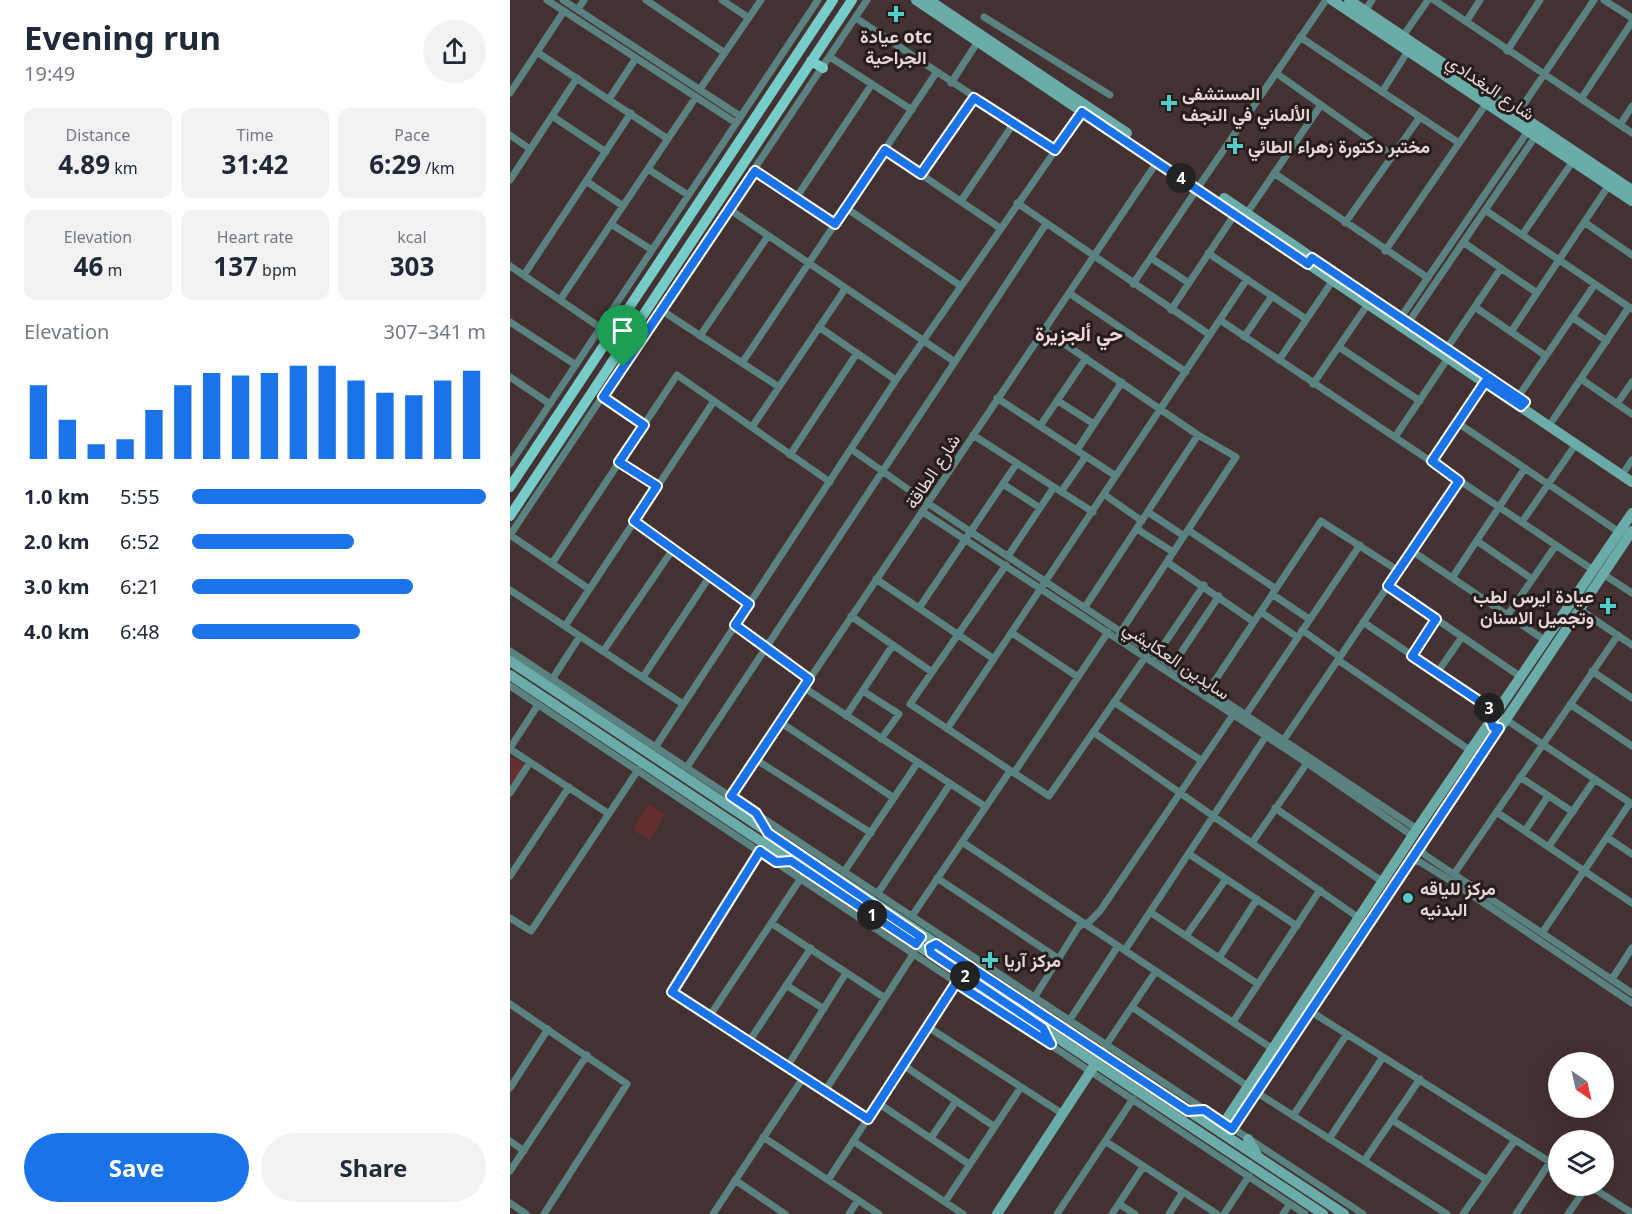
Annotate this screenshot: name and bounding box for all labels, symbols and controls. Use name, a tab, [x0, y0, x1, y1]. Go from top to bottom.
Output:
marker: عيادة otc الجراحية	[887, 5, 905, 23]
text: Evening run	[24, 15, 221, 60]
button: share	[423, 20, 486, 83]
place label: عيادة otc الجراحية	[860, 24, 932, 69]
street label: شارع البغدادي	[1440, 49, 1540, 129]
text: 19:49	[24, 60, 75, 87]
place label: المستشفى الألماني في النجف	[1182, 81, 1310, 130]
marker: المستشفى الألماني في النجف	[1160, 94, 1178, 112]
text: Distance	[66, 124, 130, 146]
text: Time	[236, 124, 274, 146]
text: Pace	[394, 124, 430, 146]
place label: مختبر دكتورة زهراء الطائي	[1248, 134, 1430, 162]
marker: مختبر دكتورة زهراء الطائي	[1226, 137, 1244, 155]
text: 4.89	[58, 146, 110, 182]
text: 31:42	[222, 146, 288, 182]
text: 6:29	[369, 146, 421, 182]
text: km	[110, 157, 138, 179]
text: /km	[421, 157, 455, 179]
pin: 4	[1166, 163, 1196, 193]
text: 4	[1176, 167, 1186, 189]
text: Elevation	[64, 226, 132, 248]
text: Heart rate	[217, 226, 293, 248]
text: kcal	[397, 226, 427, 248]
text: 46	[74, 248, 103, 284]
text: 137	[213, 248, 258, 284]
text: 303	[390, 248, 434, 284]
text: m	[103, 259, 122, 281]
text: bpm	[258, 259, 297, 281]
pin	[597, 305, 648, 367]
icon: arrive	[606, 314, 639, 347]
text: Elevation	[24, 318, 109, 345]
text: 307–341 m	[383, 318, 486, 345]
district label: حي ألجزيرة	[1035, 320, 1123, 351]
street label: شارع الطاقة	[899, 429, 966, 514]
text: 1.0 km	[24, 483, 90, 510]
text: 5:55	[120, 483, 160, 510]
text: 2.0 km	[24, 528, 90, 555]
text: 6:52	[120, 528, 160, 555]
text: 3.0 km	[24, 573, 90, 600]
text: 6:21	[120, 573, 160, 600]
place label: عيادة ايرس لطب وتجميل الاسنان	[1473, 584, 1594, 629]
marker: عيادة ايرس لطب وتجميل الاسنان	[1599, 597, 1617, 615]
street label: سايدين العكايشي	[1117, 615, 1235, 708]
text: 4.0 km	[24, 618, 90, 645]
text: 6:48	[120, 618, 160, 645]
pin: 3	[1474, 693, 1504, 723]
text: 3	[1484, 697, 1494, 719]
place label: مركز للياقه البدنيه	[1420, 876, 1496, 921]
marker: مركز للياقه البدنيه	[1401, 891, 1415, 905]
pin: 1	[857, 900, 887, 930]
text: 1	[867, 904, 877, 926]
place label: مركز آريا	[1004, 948, 1061, 972]
marker: مركز آريا	[981, 951, 999, 969]
pin: 2	[950, 961, 980, 991]
text: 2	[960, 965, 970, 987]
north arrow	[1548, 1052, 1614, 1118]
map controls	[1548, 1052, 1614, 1196]
button: layers	[1548, 1130, 1614, 1196]
button: Save	[24, 1133, 249, 1202]
button: Share	[261, 1133, 486, 1202]

